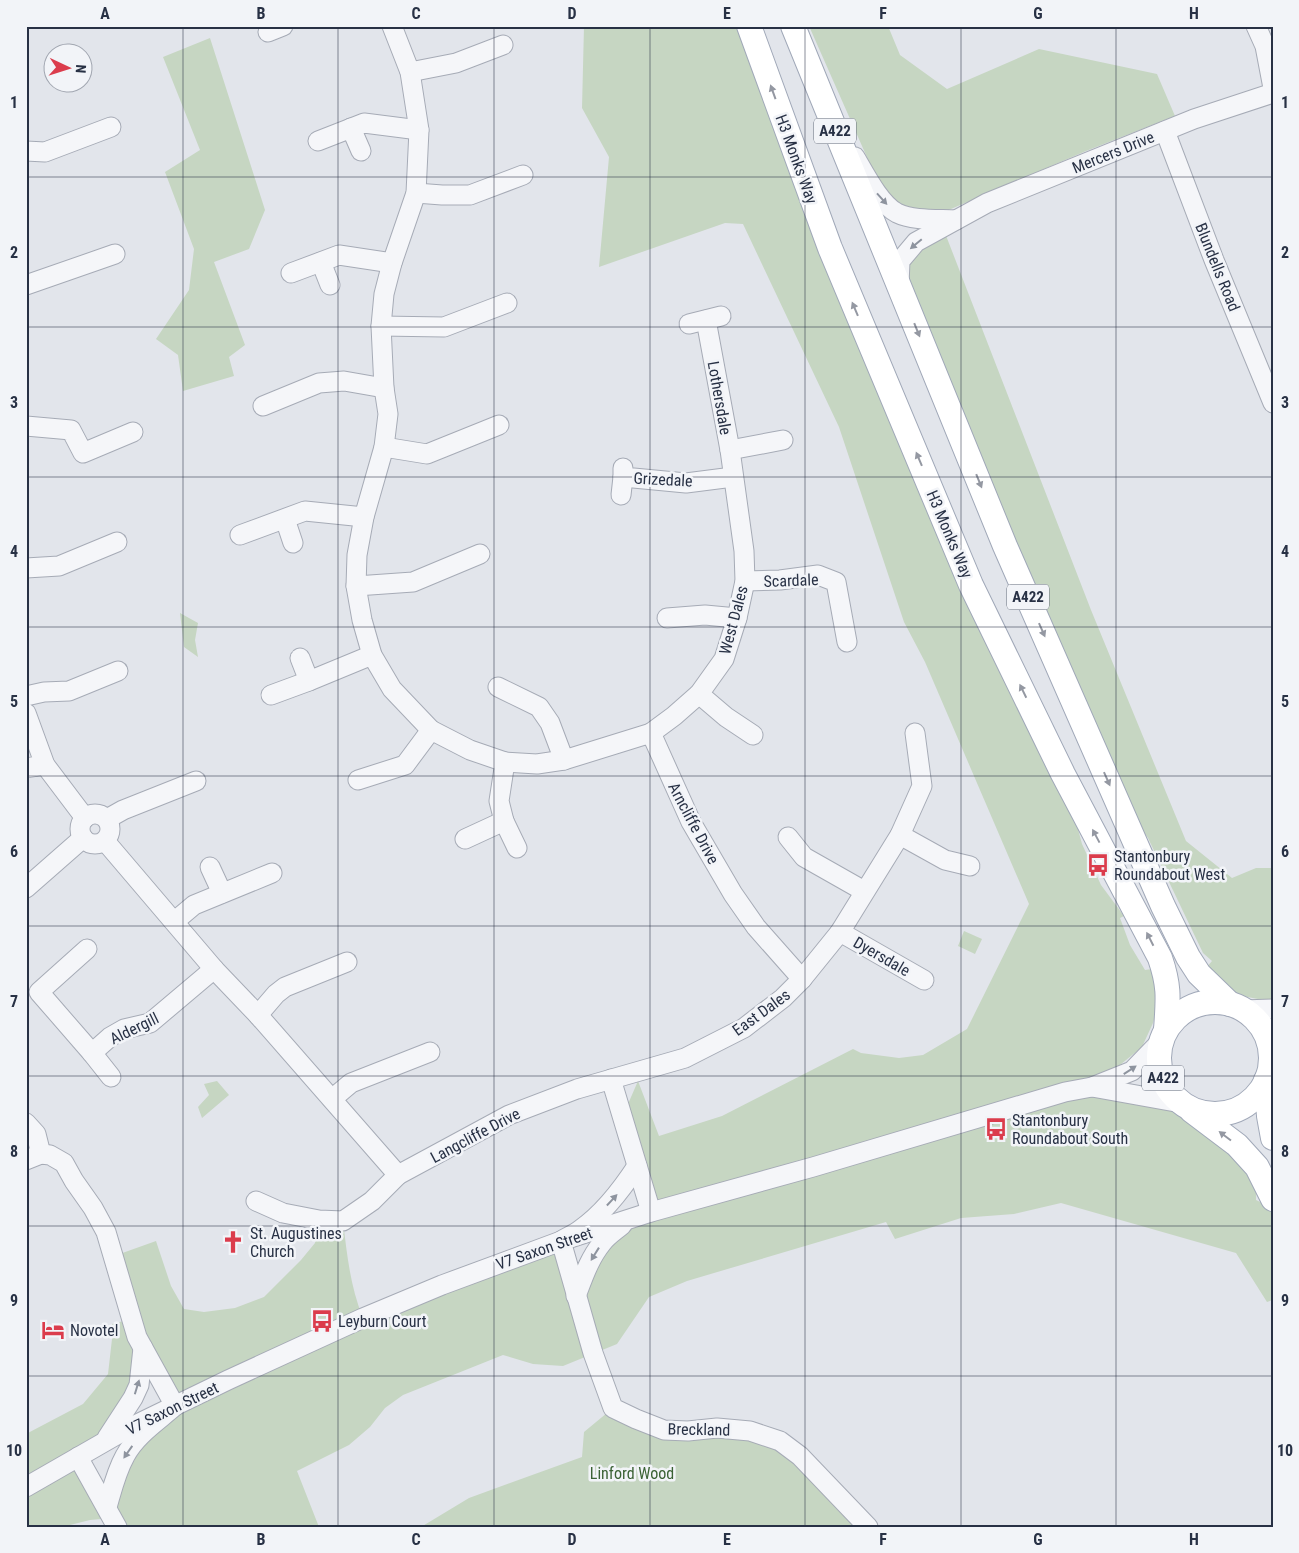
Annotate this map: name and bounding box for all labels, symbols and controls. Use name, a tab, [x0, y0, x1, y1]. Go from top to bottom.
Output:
text: A	[100, 4, 110, 23]
text: B	[257, 4, 266, 23]
text: C	[411, 4, 421, 23]
text: D	[567, 4, 577, 23]
text: E	[723, 4, 731, 23]
text: F	[879, 4, 887, 23]
text: G	[1033, 4, 1043, 23]
text: H	[1189, 4, 1199, 23]
north arrow	[42, 42, 92, 92]
text: N	[73, 64, 89, 74]
one-way arrow	[769, 84, 777, 99]
text: 1	[10, 93, 18, 112]
text: 1	[1281, 93, 1289, 112]
street label: H3 Monks Way	[772, 112, 822, 207]
road number: A422	[814, 118, 856, 144]
street label: Mercers Drive	[1069, 127, 1157, 178]
one-way arrow	[877, 192, 888, 205]
street label: Blundells Road	[1191, 220, 1244, 314]
one-way arrow	[910, 238, 923, 249]
text: 2	[10, 243, 18, 262]
text: 2	[1281, 243, 1289, 262]
one-way arrow	[851, 302, 859, 316]
one-way arrow	[914, 323, 922, 337]
street label: Lothersdale	[704, 360, 735, 436]
text: 3	[10, 393, 18, 412]
text: 3	[1281, 393, 1289, 412]
one-way arrow	[914, 452, 922, 466]
street label: Grizedale	[633, 468, 693, 491]
one-way arrow	[975, 473, 983, 488]
street label: H3 Monks Way	[922, 487, 977, 581]
text: 4	[10, 542, 18, 561]
text: 4	[1281, 542, 1289, 561]
street label: Scardale	[763, 570, 819, 591]
street label: West Dales	[715, 584, 752, 657]
road number: A422	[1007, 584, 1049, 610]
one-way arrow	[1039, 623, 1047, 637]
one-way arrow	[1019, 684, 1027, 698]
text: 5	[10, 692, 18, 711]
text: 5	[1281, 692, 1289, 711]
one-way arrow	[1104, 772, 1112, 786]
street label: Arncliffe Drive	[664, 779, 723, 867]
one-way arrow	[1092, 829, 1100, 843]
text: 6	[10, 842, 18, 861]
text: 6	[1281, 842, 1289, 861]
place label: Stantonbury Roundabout West	[1114, 847, 1225, 884]
bus stop icon: Stantonbury Roundabout West	[1085, 852, 1111, 878]
one-way arrow	[1146, 932, 1154, 946]
street label: Dyersdale	[850, 933, 913, 980]
street label: East Dales	[729, 985, 794, 1040]
text: 7	[10, 992, 18, 1011]
text: 7	[1281, 992, 1289, 1011]
street label: Aldergill	[107, 1009, 162, 1048]
one-way arrow	[1124, 1065, 1137, 1074]
road number: A422	[1142, 1066, 1184, 1090]
street label: Langcliffe Drive	[427, 1104, 523, 1167]
place label: Stantonbury Roundabout South	[1012, 1111, 1128, 1148]
bus stop icon: Stantonbury Roundabout South	[983, 1116, 1009, 1142]
one-way arrow	[1219, 1130, 1232, 1141]
text: 8	[10, 1142, 18, 1161]
text: 8	[1281, 1142, 1289, 1161]
one-way arrow	[606, 1194, 618, 1206]
street label: V7 Saxon Street	[494, 1223, 595, 1274]
place label: St. Augustines Church	[250, 1224, 342, 1261]
church icon: St. Augustines Church	[220, 1229, 246, 1255]
one-way arrow	[590, 1247, 599, 1260]
text: 9	[10, 1291, 18, 1310]
text: 9	[1281, 1291, 1289, 1310]
bus stop icon: Leyburn Court	[309, 1308, 335, 1334]
place label: Leyburn Court	[338, 1312, 427, 1331]
hotel icon: Novotel	[40, 1317, 66, 1343]
place label: Novotel	[70, 1321, 119, 1340]
street label: V7 Saxon Street	[123, 1378, 222, 1439]
one-way arrow	[133, 1379, 141, 1394]
street label: Breckland	[668, 1419, 730, 1440]
text: 10	[6, 1441, 22, 1460]
text: 10	[1277, 1441, 1293, 1460]
one-way arrow	[123, 1445, 133, 1459]
park label: Linford Wood	[590, 1464, 674, 1483]
text: A	[100, 1530, 110, 1549]
text: B	[257, 1530, 266, 1549]
text: C	[411, 1530, 421, 1549]
text: D	[567, 1530, 577, 1549]
text: E	[723, 1530, 731, 1549]
text: F	[879, 1530, 887, 1549]
text: G	[1033, 1530, 1043, 1549]
text: H	[1189, 1530, 1199, 1549]

